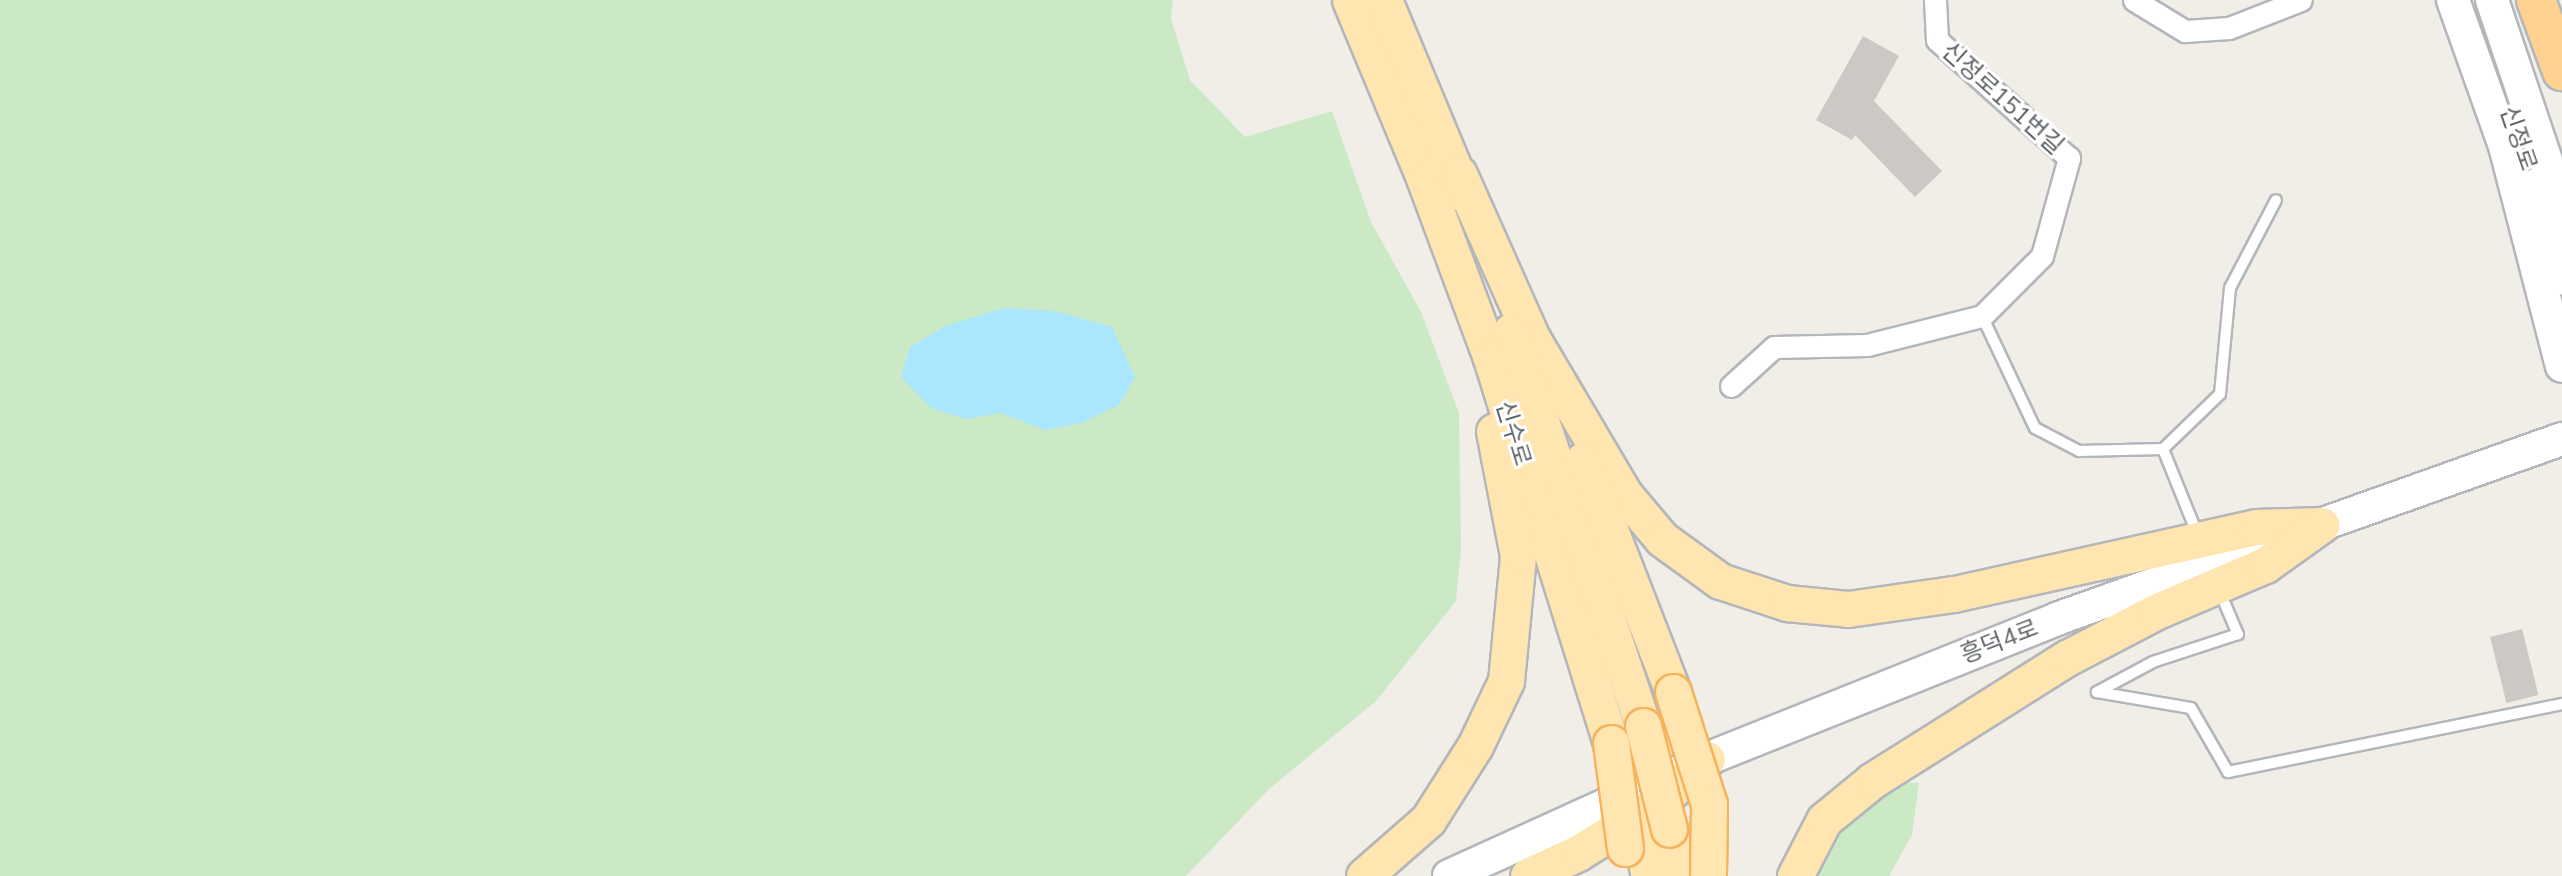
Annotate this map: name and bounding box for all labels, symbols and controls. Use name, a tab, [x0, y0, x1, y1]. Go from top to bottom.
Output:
street label: 신정로151번길	[1936, 36, 2070, 160]
street label: 신정로	[2495, 102, 2543, 174]
street label: 신수로	[1491, 397, 1537, 469]
street label: 흥덕4로	[1956, 613, 2042, 669]

